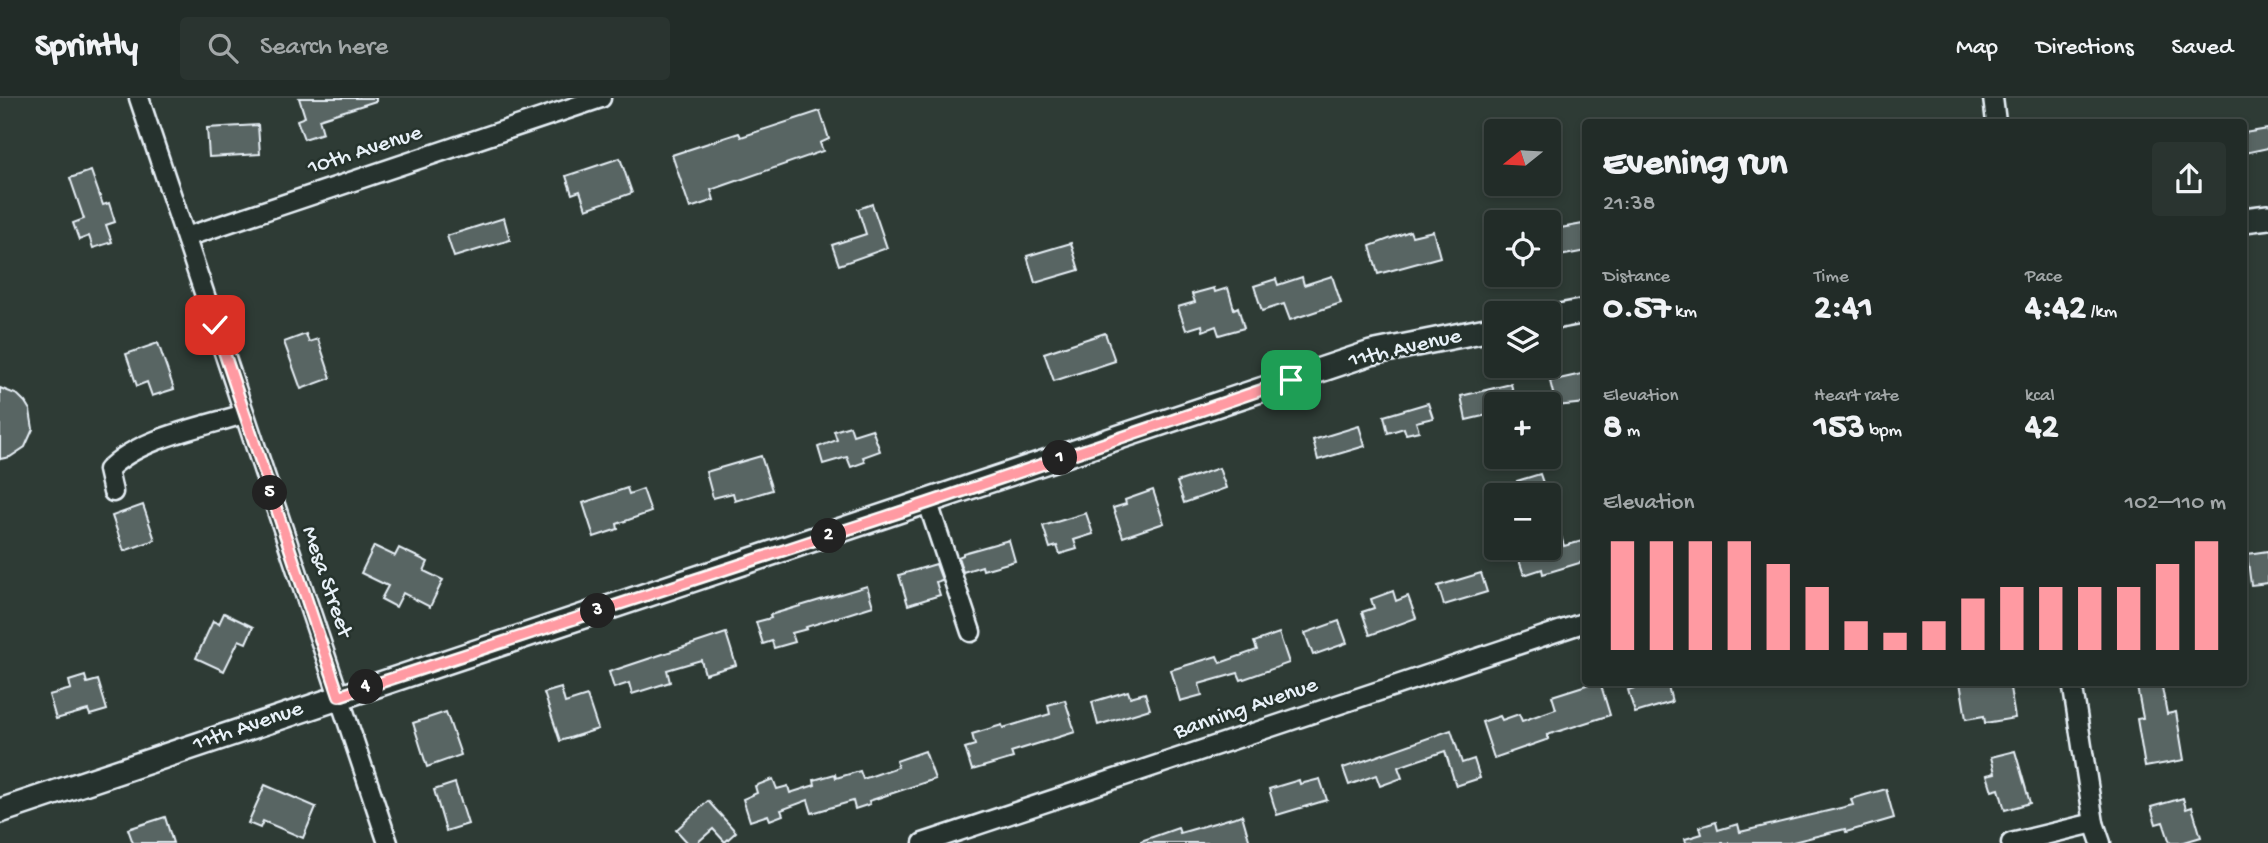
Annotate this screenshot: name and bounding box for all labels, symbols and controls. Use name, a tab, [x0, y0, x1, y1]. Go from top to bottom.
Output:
search box	[180, 17, 670, 80]
text: Sprintly	[35, 29, 138, 67]
icon: search	[204, 29, 242, 67]
text: Search here	[260, 33, 388, 64]
text: Map	[1956, 34, 1998, 63]
text: Directions	[2036, 34, 2134, 63]
text: Saved	[2172, 34, 2233, 63]
street label: 10th Avenue	[303, 119, 427, 182]
north arrow	[1484, 119, 1561, 196]
map controls	[1484, 119, 1561, 560]
button: share	[2152, 142, 2226, 216]
text: Evening run	[1603, 143, 1787, 187]
text: 21:38	[1603, 191, 1655, 218]
button: locate	[1484, 210, 1561, 287]
text: Distance	[1603, 266, 1670, 289]
text: Time	[1814, 266, 1849, 289]
text: Pace	[2025, 266, 2062, 289]
text: 0.57	[1603, 289, 1670, 330]
text: 2:41	[1814, 289, 1873, 330]
text: 4:42	[2025, 289, 2086, 330]
pin	[185, 295, 245, 355]
button: layers	[1484, 301, 1561, 378]
text: km	[1670, 301, 1697, 324]
text: /km	[2086, 301, 2117, 324]
icon: check	[196, 306, 234, 344]
street label: 11th Avenue	[1345, 323, 1465, 375]
pin	[1261, 350, 1321, 410]
icon: arrive	[1272, 361, 1310, 399]
text: Elevation	[1603, 385, 1679, 408]
text: Heart rate	[1814, 385, 1899, 408]
text: kcal	[2025, 385, 2055, 408]
button: +	[1484, 392, 1561, 469]
text: 8	[1603, 408, 1622, 449]
text: 153	[1814, 408, 1865, 449]
text: 42	[2025, 408, 2059, 449]
text: m	[1622, 420, 1640, 443]
text: bpm	[1865, 420, 1902, 443]
pin: 1	[1042, 440, 1078, 476]
text: 1	[1056, 446, 1063, 469]
pin: 5	[252, 476, 288, 510]
text: 5	[265, 481, 275, 504]
button: −	[1484, 483, 1561, 560]
text: Elevation	[1603, 490, 1694, 517]
text: 102–110 m	[2125, 490, 2226, 517]
pin: 2	[812, 518, 846, 554]
street label: Mesa Street	[294, 523, 358, 643]
text: 2	[824, 524, 833, 547]
pin: 3	[580, 594, 616, 628]
text: 3	[593, 599, 602, 622]
pin: 4	[348, 670, 384, 704]
street label: Banning Avenue	[1170, 671, 1322, 747]
text: 4	[361, 675, 370, 698]
street label: 11th Avenue	[188, 695, 308, 759]

